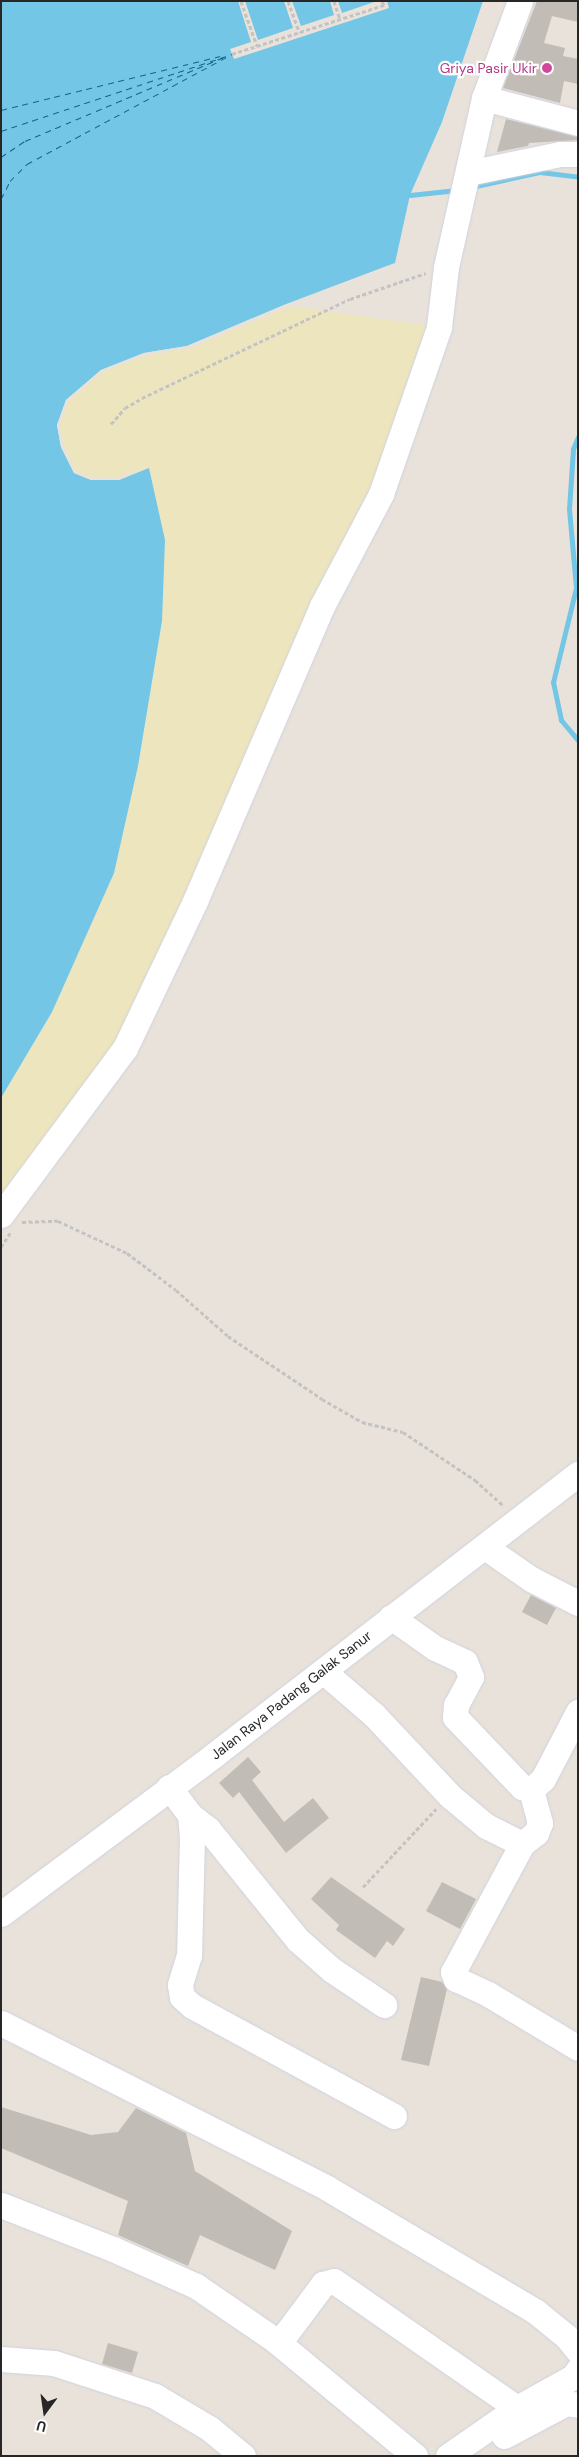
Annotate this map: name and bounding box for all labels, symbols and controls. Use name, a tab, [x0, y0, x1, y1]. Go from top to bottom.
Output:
place label: Griya Pasir Ukir	[440, 60, 537, 76]
marker: Griya Pasir Ukir	[541, 62, 553, 74]
street label: Jalan Raya Padang Galak Sanur	[207, 1627, 375, 1763]
north arrow	[20, 2387, 70, 2437]
text: U	[35, 2417, 48, 2436]

